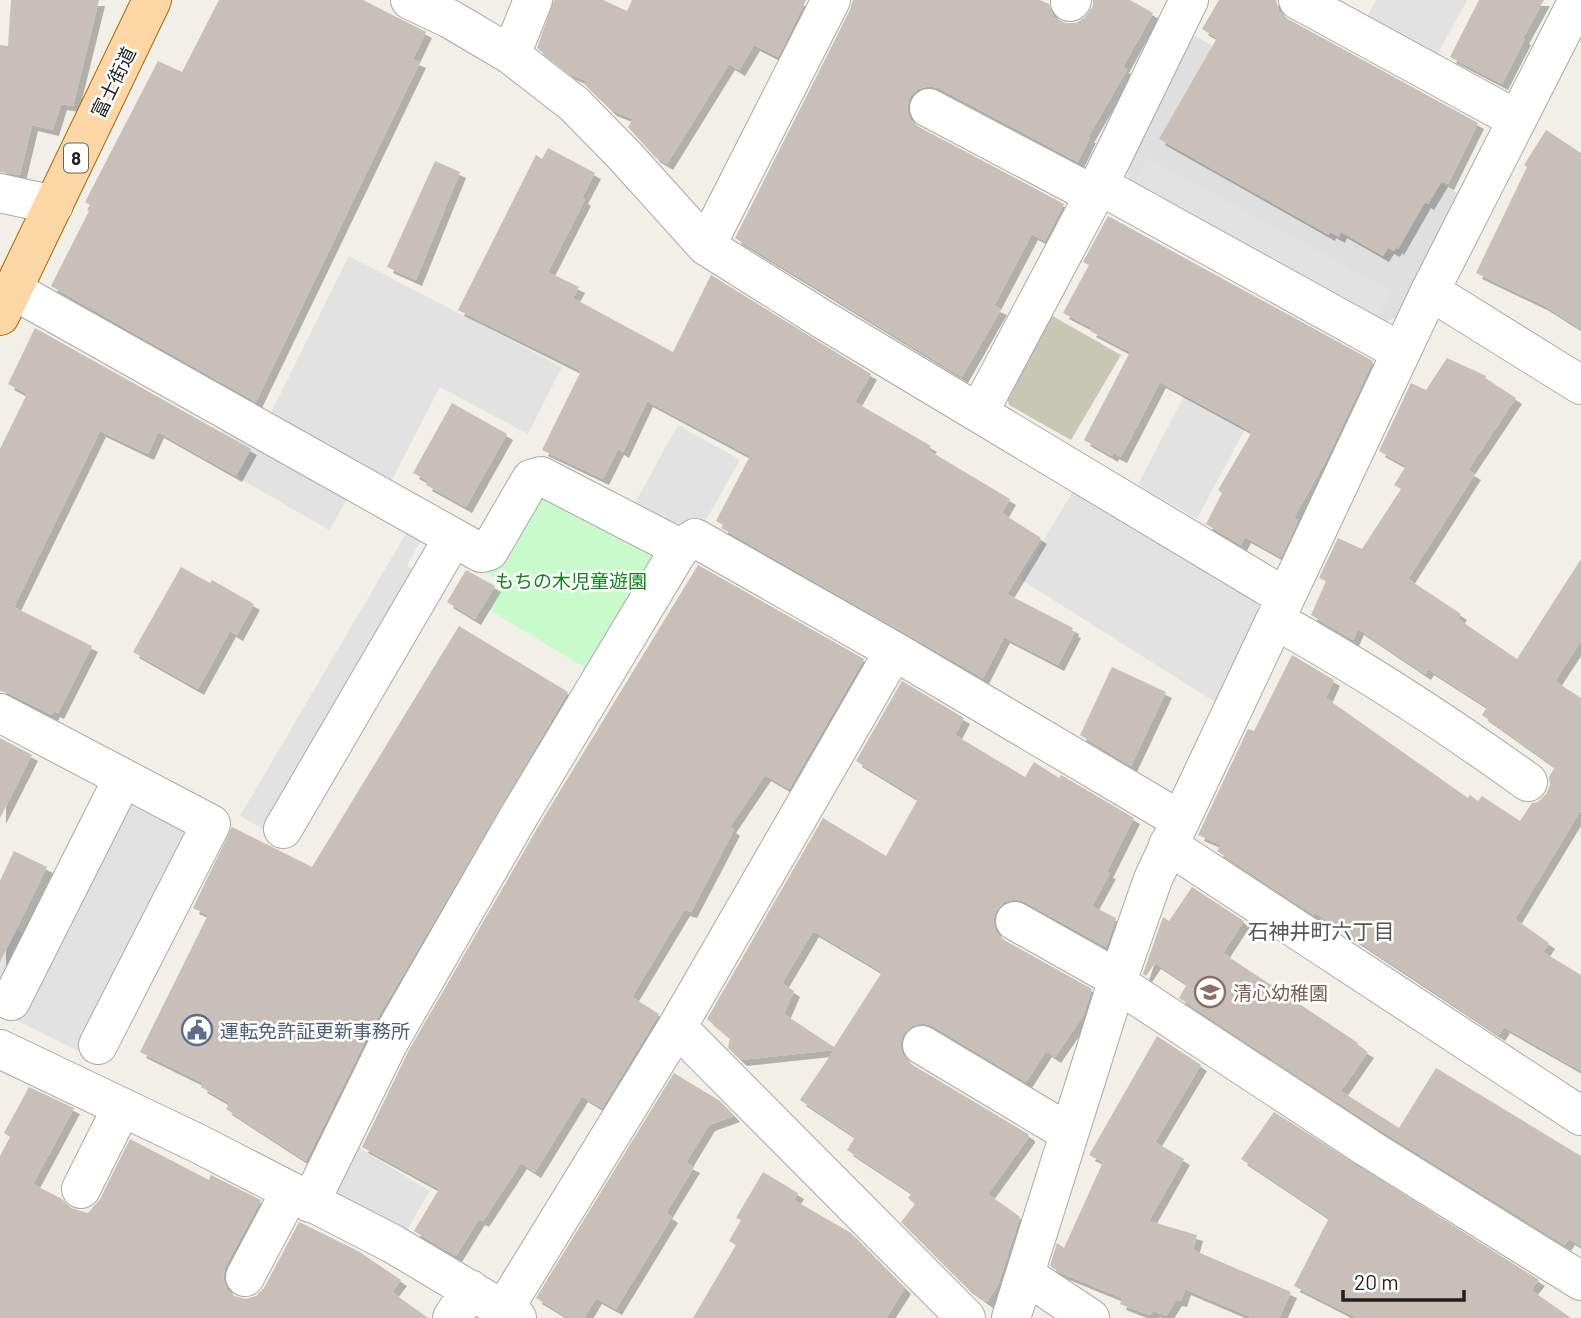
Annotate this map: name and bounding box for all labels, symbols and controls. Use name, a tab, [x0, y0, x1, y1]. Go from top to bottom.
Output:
street label: 富士街道	[86, 43, 140, 121]
road number: 8	[64, 144, 88, 173]
park label: もちの木児童遊園	[495, 569, 647, 592]
district label: 石神井町六丁目	[1248, 918, 1395, 943]
school or university icon: 清心幼稚園	[1193, 975, 1227, 1009]
place label: 清心幼稚園	[1233, 981, 1328, 1004]
public building icon: 運転免許証更新事務所	[180, 1013, 214, 1047]
place label: 運転免許証更新事務所	[220, 1019, 410, 1042]
scale bar	[1343, 1258, 1464, 1302]
text: 20 m	[1354, 1269, 1399, 1294]

